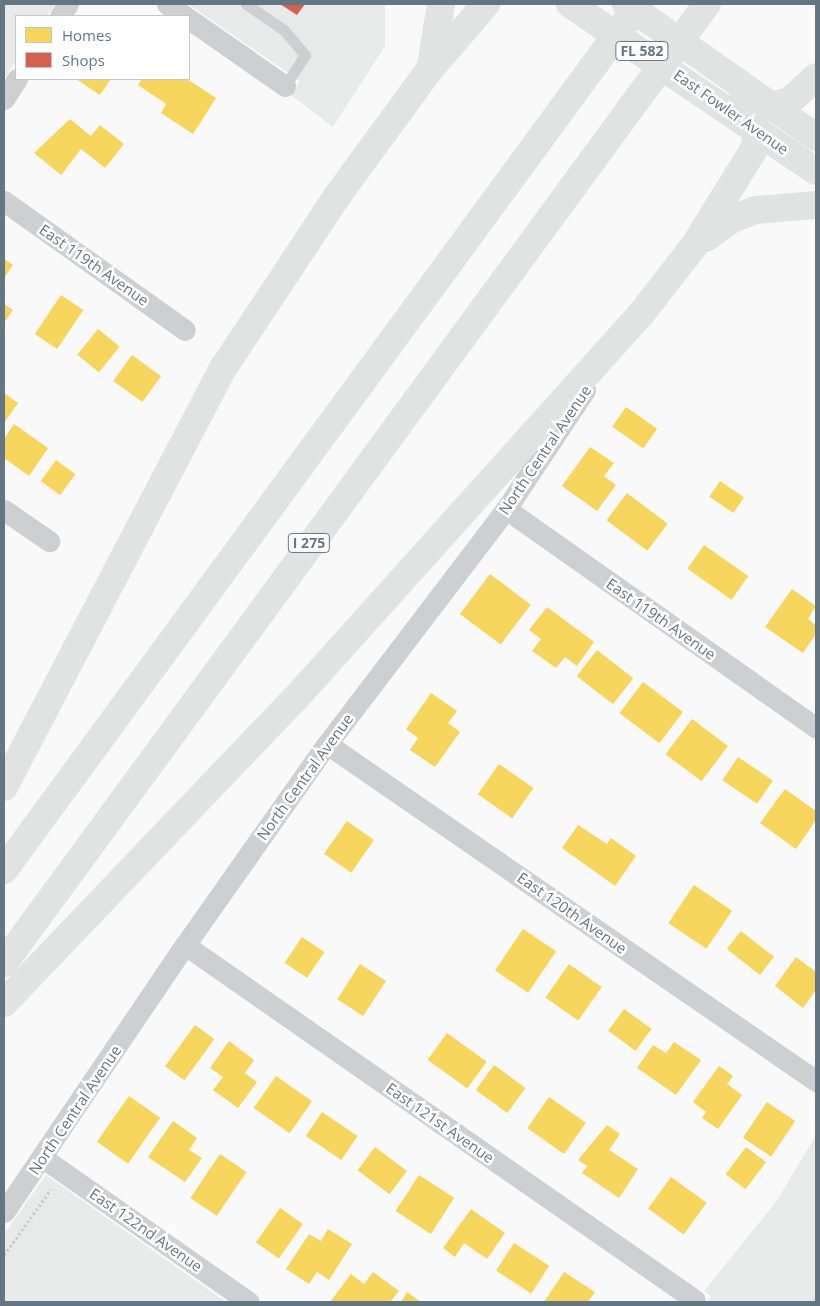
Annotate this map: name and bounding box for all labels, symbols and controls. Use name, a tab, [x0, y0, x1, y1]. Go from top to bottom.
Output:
legend	[15, 15, 190, 80]
text: Homes	[62, 25, 112, 45]
road number: FL 582	[614, 40, 670, 62]
text: Shops	[62, 50, 105, 70]
street label: East Fowler Avenue	[670, 66, 792, 158]
street label: East 119th Avenue	[36, 221, 152, 309]
street label: North Central Avenue	[495, 382, 595, 518]
road number: I 275	[288, 532, 330, 554]
street label: East 119th Avenue	[603, 575, 719, 663]
street label: North Central Avenue	[253, 710, 357, 844]
street label: East 120th Avenue	[514, 869, 630, 957]
street label: North Central Avenue	[25, 1042, 125, 1178]
street label: East 121st Avenue	[383, 1079, 497, 1167]
street label: East 122nd Avenue	[86, 1184, 206, 1276]

